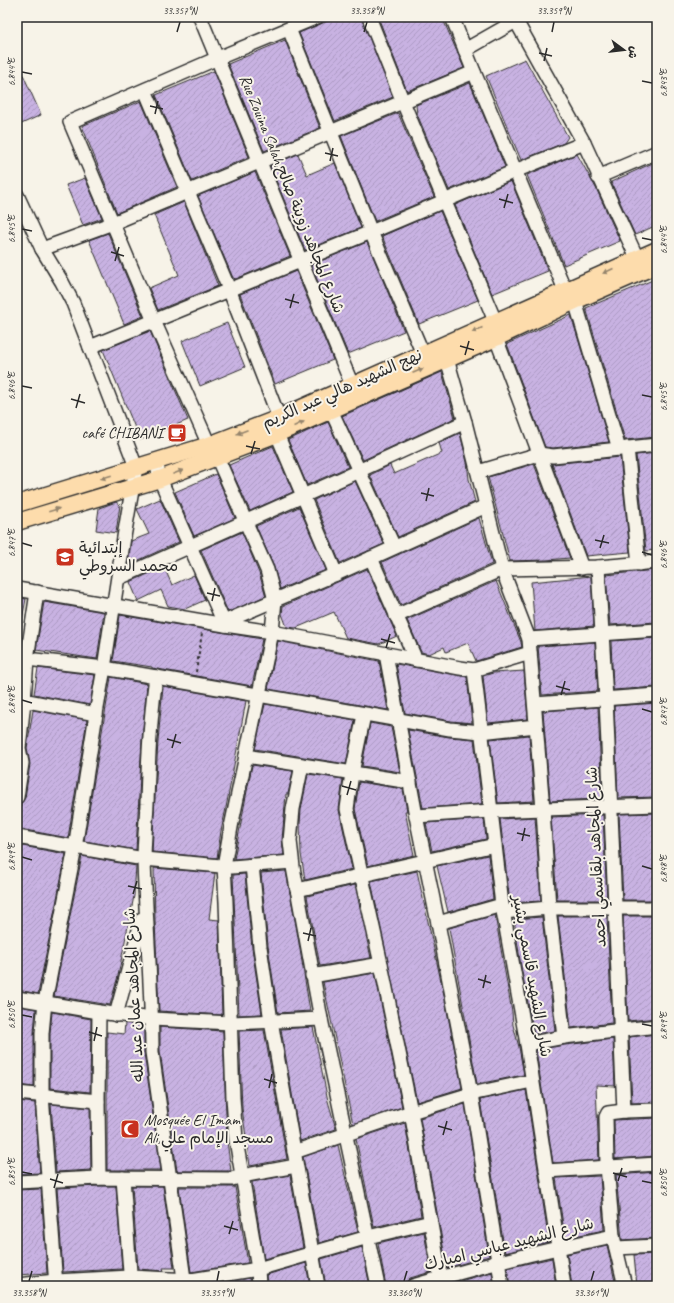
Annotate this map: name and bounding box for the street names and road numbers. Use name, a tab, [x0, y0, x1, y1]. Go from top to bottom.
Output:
street label: Rue Zouina Salah,شارع المجاهد زوينة صالح	[234, 72, 349, 317]
street label: نهج الشهيد هالي عبد الكريم	[259, 345, 427, 437]
street label: شارع المجاهد بلقاسمي احمد	[581, 766, 615, 948]
street label: شارع الشهيد قاسمي بشير	[504, 891, 556, 1059]
street label: شارع المجاهد عمان عبد الله	[119, 907, 150, 1083]
street label: شارع الشهيد عباسي امبارك	[422, 1213, 597, 1279]

